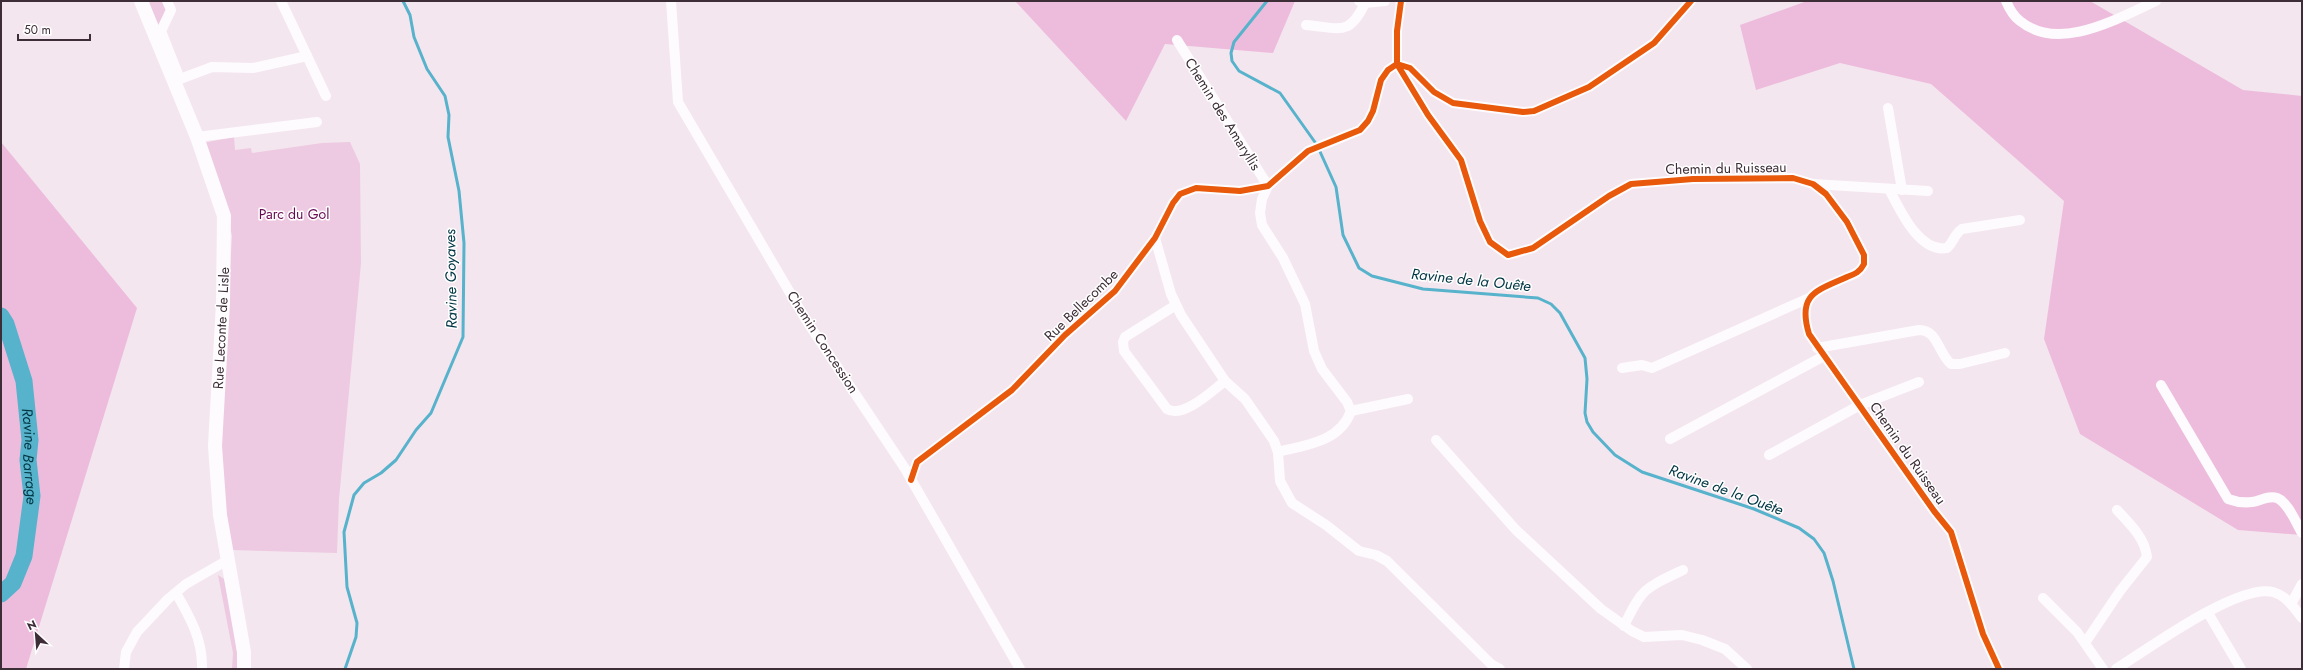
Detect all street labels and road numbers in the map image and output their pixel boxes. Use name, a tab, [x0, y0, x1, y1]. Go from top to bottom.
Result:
street label: Chemin des Amaryllis	[1180, 54, 1266, 174]
street label: Chemin du Ruisseau	[1665, 157, 1787, 179]
street label: Rue Bellecombe	[1040, 265, 1122, 345]
street label: Rue Leconte de Lisle	[208, 267, 234, 389]
street label: Chemin Concession	[782, 287, 864, 397]
street label: Chemin du Ruisseau	[1865, 398, 1951, 508]

